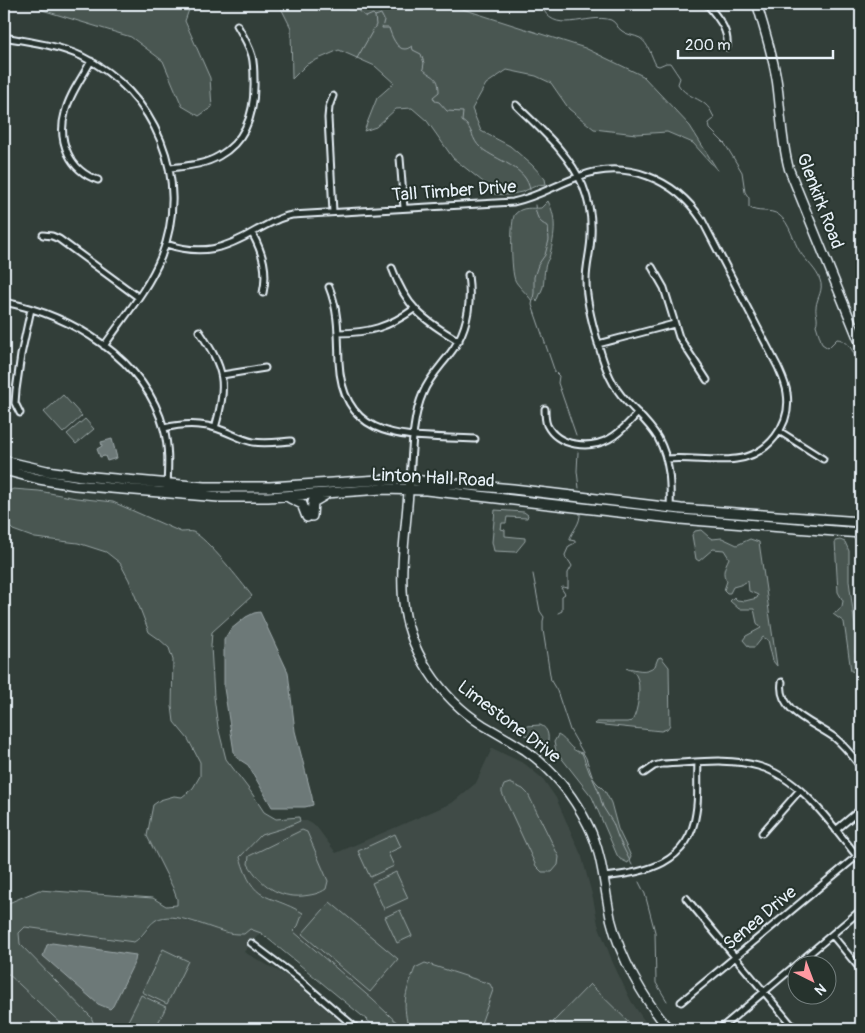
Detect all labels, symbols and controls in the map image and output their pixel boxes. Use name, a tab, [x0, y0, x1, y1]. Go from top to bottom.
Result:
scale bar	[678, 28, 832, 60]
text: 200 m	[685, 36, 730, 55]
street label: Glenkirk Road	[791, 150, 849, 252]
street label: Tall Timber Drive	[391, 175, 517, 207]
street label: Linton Hall Road	[371, 463, 495, 493]
street label: Limestone Drive	[453, 676, 566, 769]
street label: Senea Drive	[719, 881, 801, 955]
north arrow	[788, 956, 838, 1006]
text: N	[811, 980, 830, 999]

